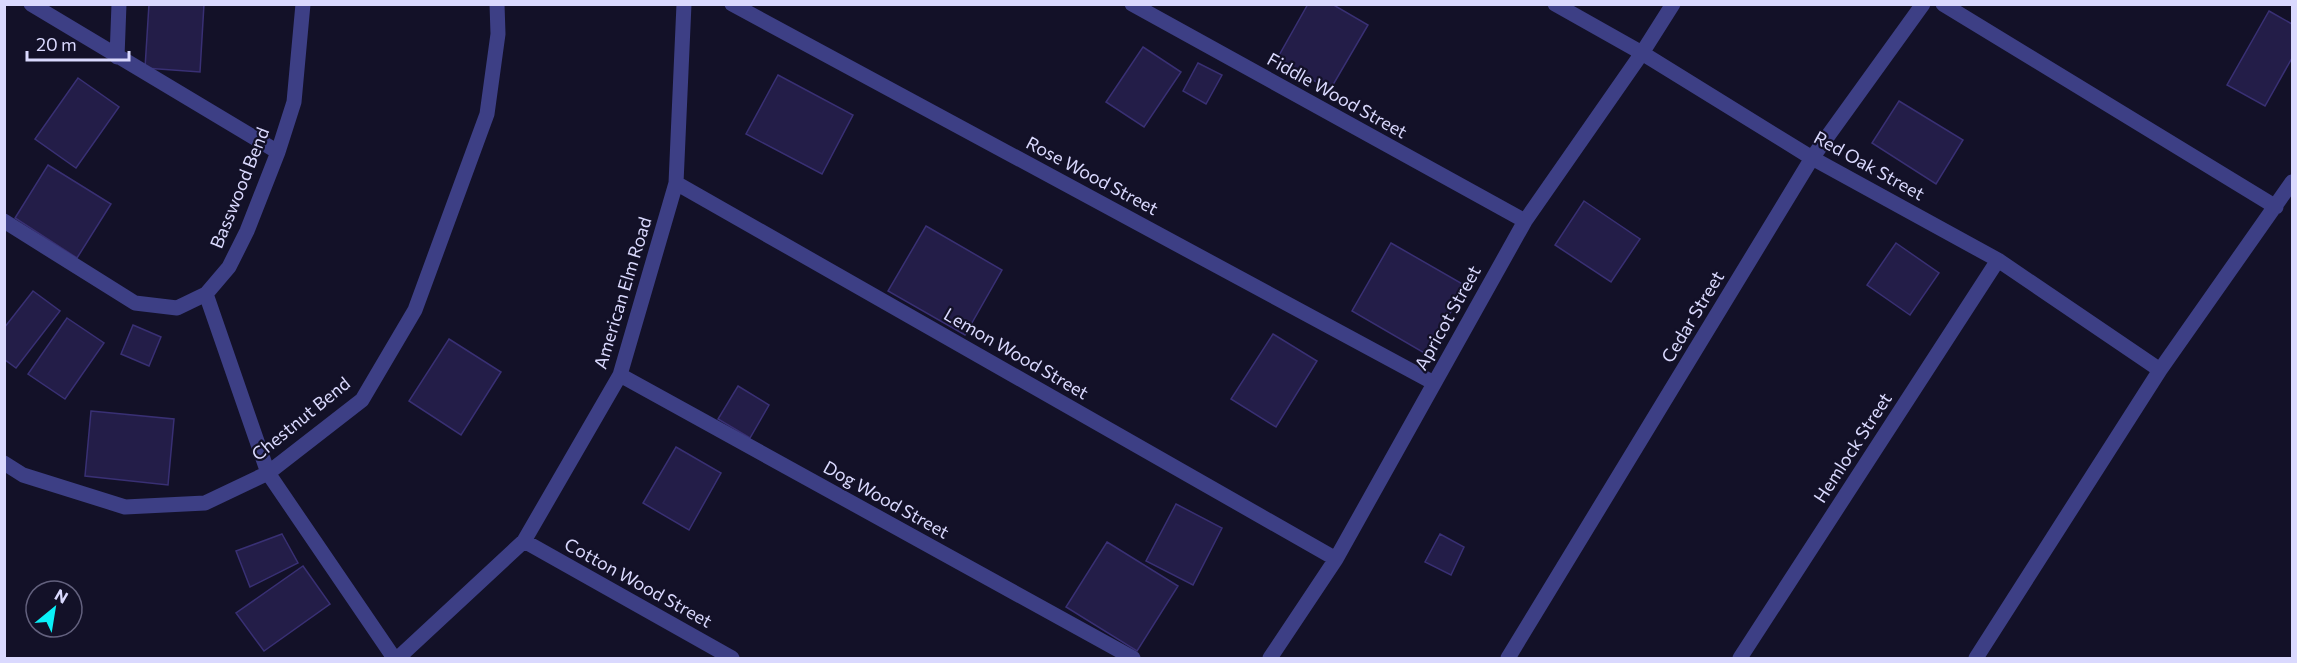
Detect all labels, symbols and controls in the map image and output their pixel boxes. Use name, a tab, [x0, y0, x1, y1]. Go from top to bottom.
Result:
scale bar	[27, 24, 129, 62]
text: 20 m	[36, 33, 77, 55]
street label: Fiddle Wood Street	[1264, 48, 1411, 143]
street label: Basswood Bend	[205, 124, 273, 251]
street label: Red Oak Street	[1810, 126, 1929, 205]
street label: Rose Wood Street	[1023, 131, 1162, 219]
street label: American Elm Road	[588, 214, 656, 371]
street label: Apricot Street	[1409, 261, 1485, 374]
street label: Cedar Street	[1656, 267, 1728, 366]
street label: Lemon Wood Street	[940, 303, 1093, 404]
street label: Chestnut Bend	[247, 372, 354, 465]
street label: Hemlock Street	[1808, 388, 1896, 507]
street label: Dog Wood Street	[820, 455, 953, 543]
street label: Cotton Wood Street	[561, 532, 716, 632]
north arrow	[24, 579, 84, 639]
text: N	[52, 584, 72, 607]

